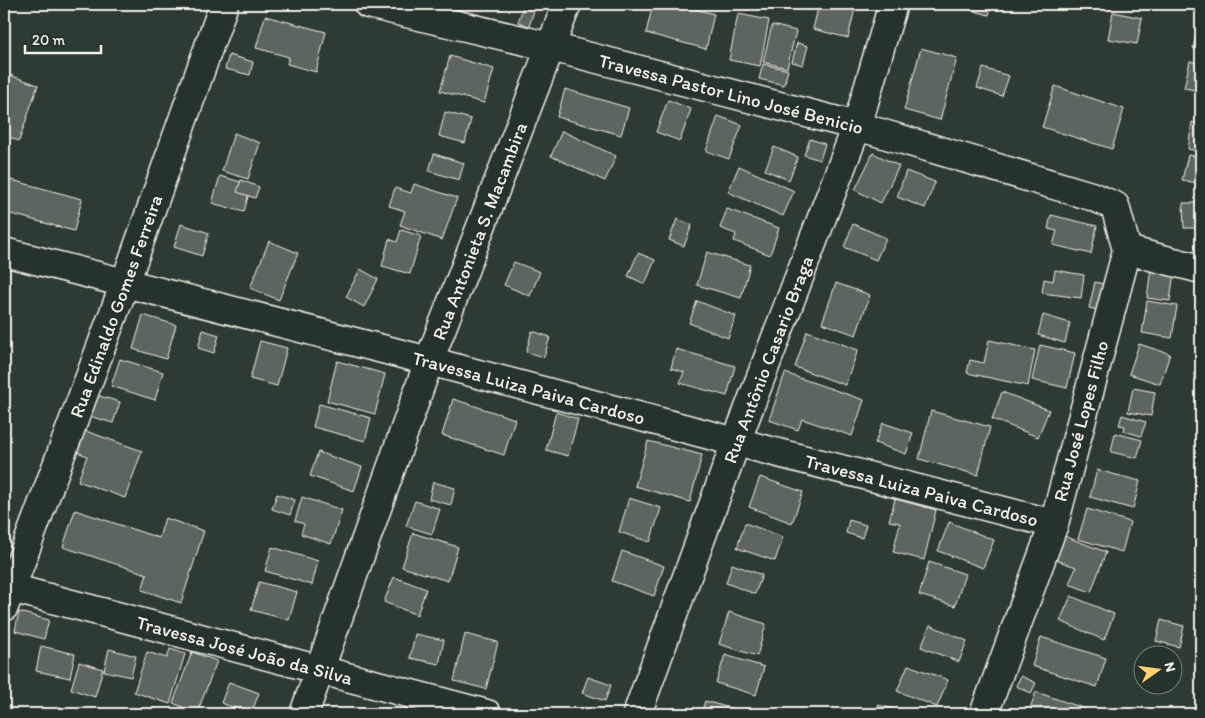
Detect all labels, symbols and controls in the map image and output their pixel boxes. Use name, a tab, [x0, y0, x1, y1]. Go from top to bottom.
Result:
scale bar	[25, 22, 101, 54]
text: 20 m	[32, 31, 66, 49]
street label: Travessa Pastor Lino José Benicio	[596, 48, 866, 139]
street label: Rua Antonieta S. Macambira	[427, 118, 532, 343]
street label: Rua Edinaldo Gomes Ferreira	[64, 191, 167, 421]
street label: Rua Antônio Casario Braga	[718, 252, 818, 466]
street label: Rua José Lopes Filho	[1048, 338, 1114, 504]
street label: Travessa Luiza Paiva Cardoso	[410, 346, 648, 429]
street label: Travessa Luiza Paiva Cardoso	[803, 449, 1041, 531]
street label: Travessa José João da Silva	[134, 610, 355, 690]
north arrow	[1132, 646, 1182, 696]
text: N	[1161, 660, 1180, 674]

